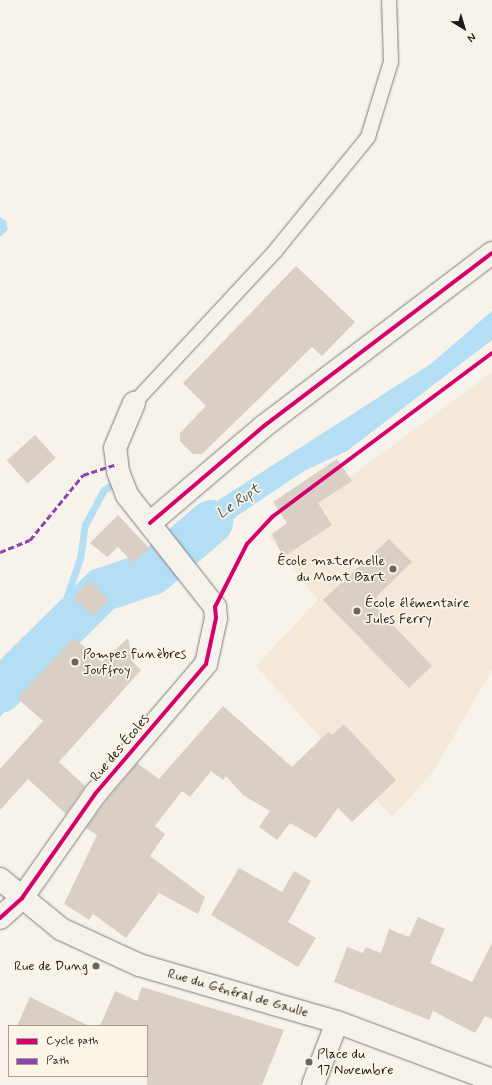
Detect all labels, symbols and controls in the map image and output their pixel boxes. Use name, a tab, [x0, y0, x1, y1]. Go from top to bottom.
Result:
north arrow	[444, 8, 484, 48]
text: N	[464, 30, 479, 45]
water label: Le Rupt	[213, 480, 265, 524]
place label: École maternelle du Mont Bart	[289, 553, 385, 586]
marker: École maternelle du Mont Bart	[388, 564, 398, 574]
place label: École élémentaire Jules Ferry	[365, 595, 470, 628]
marker: École élémentaire Jules Ferry	[352, 606, 362, 616]
place label: Pompes funèbres Jouffroy	[83, 646, 182, 678]
marker: Pompes funèbres Jouffroy	[70, 657, 80, 667]
street label: Rue des Écoles	[87, 711, 153, 785]
place label: Rue de Dung	[15, 958, 88, 974]
marker: Rue de Dung	[91, 961, 101, 971]
street label: Rue du Général de Gaulle	[168, 966, 308, 1020]
legend	[8, 1025, 148, 1077]
text: Cycle path	[46, 1033, 98, 1049]
place label: Place du 17 Novembre	[317, 1046, 393, 1078]
text: Path	[46, 1053, 69, 1069]
marker: Place du 17 Novembre	[304, 1057, 314, 1067]

